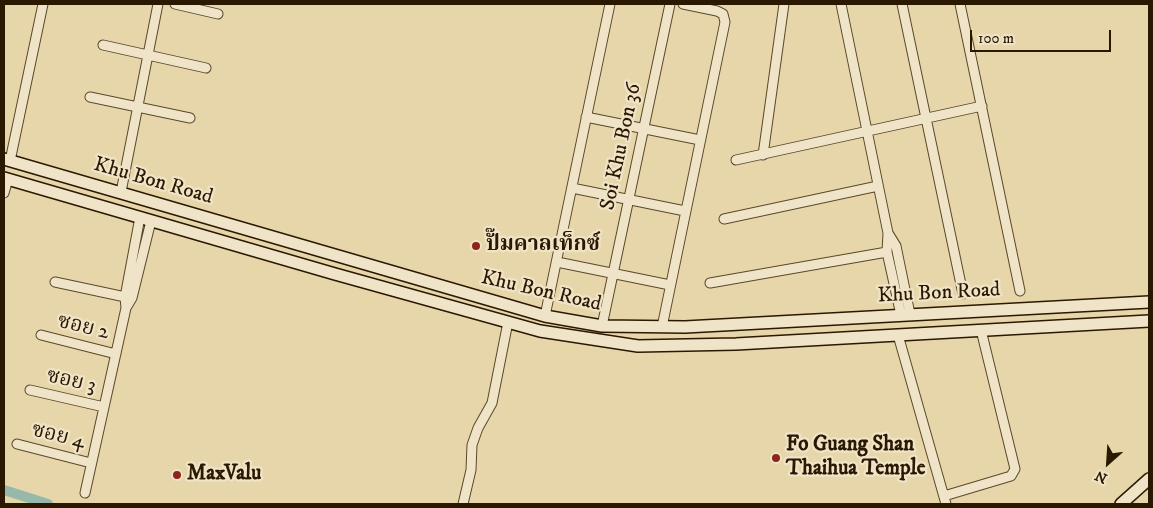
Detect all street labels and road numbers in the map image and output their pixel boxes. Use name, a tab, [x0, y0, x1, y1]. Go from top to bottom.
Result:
street label: Soi Khu Bon 36	[596, 81, 648, 213]
street label: Khu Bon Road	[91, 153, 215, 211]
street label: Khu Bon Road	[478, 266, 604, 318]
street label: Khu Bon Road	[877, 278, 1001, 310]
street label: ซอย 2	[55, 309, 111, 347]
street label: ซอย 3	[44, 364, 98, 400]
street label: ซอย 4	[29, 418, 87, 456]

